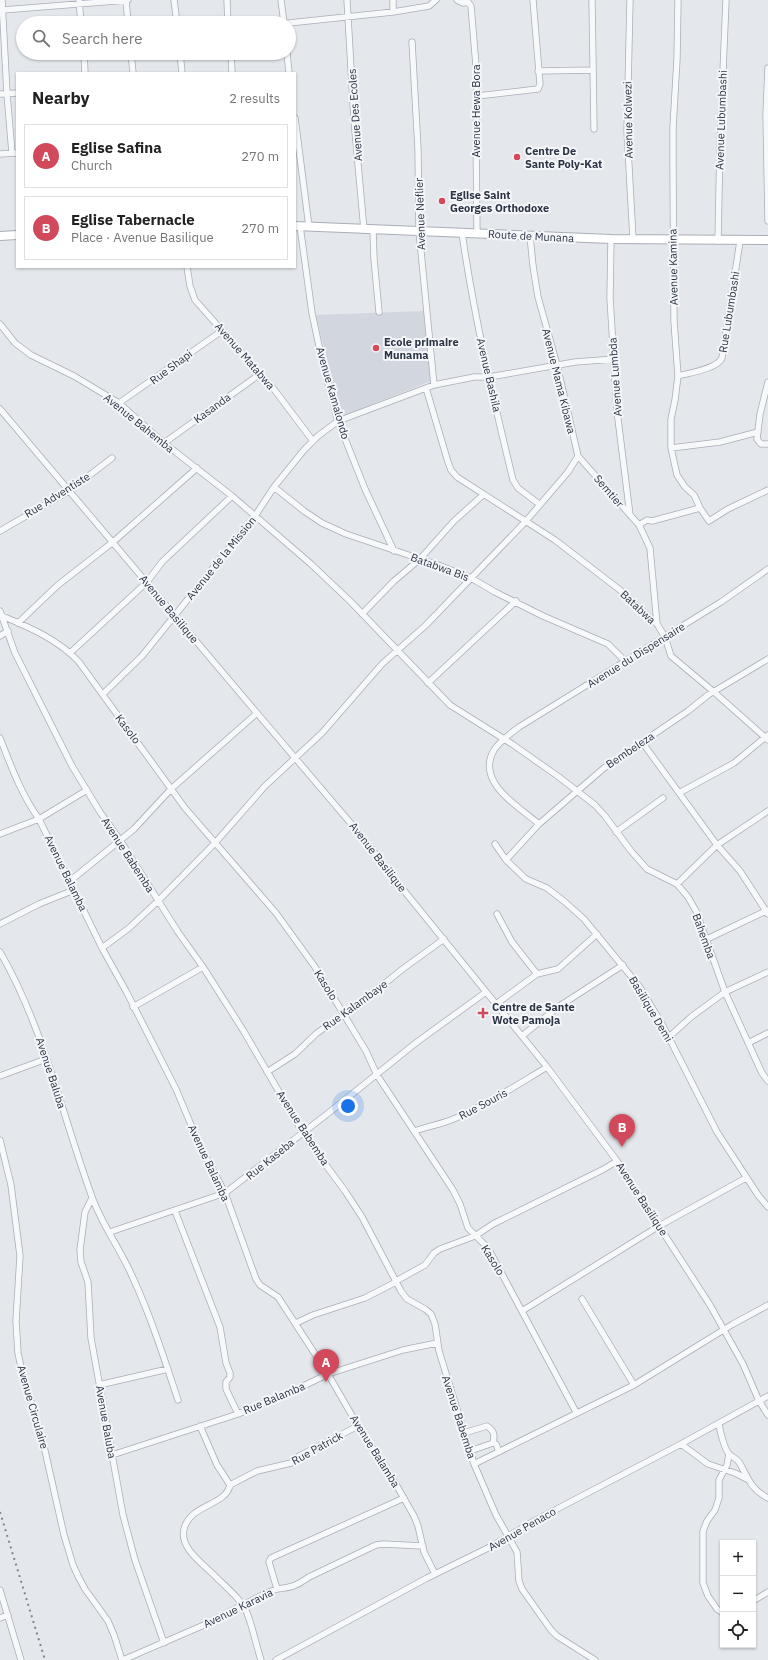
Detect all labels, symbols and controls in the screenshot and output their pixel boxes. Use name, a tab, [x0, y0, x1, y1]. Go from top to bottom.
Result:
search box	[16, 16, 296, 60]
icon: search	[30, 27, 52, 49]
text: Search here	[62, 29, 142, 48]
street label: Avenue Hewa Bora	[469, 64, 483, 158]
street label: Avenue Des Ecoles	[345, 68, 365, 162]
street label: Avenue Lubumbashi	[712, 70, 730, 170]
street label: Avenue Kolwezi	[620, 81, 636, 159]
text: Nearby	[32, 87, 90, 109]
text: 2 results	[229, 90, 280, 107]
text: Eglise Safina	[71, 138, 162, 157]
place label: Centre De Sante Poly-Kat	[525, 144, 602, 171]
text: A	[42, 148, 50, 165]
text: 270 m	[241, 148, 279, 165]
marker: Centre De Sante Poly-Kat	[512, 152, 522, 162]
text: Church	[71, 157, 112, 174]
street label: Avenue Neflier	[412, 178, 428, 250]
place label: Eglise Saint Georges Orthodoxe	[450, 188, 549, 215]
marker: Eglise Saint Georges Orthodoxe	[437, 196, 447, 206]
text: Eglise Tabernacle	[71, 210, 195, 229]
text: B	[42, 220, 50, 237]
text: 270 m	[241, 220, 279, 237]
street label: Route de Munana	[488, 227, 575, 245]
text: Place · Avenue Basilique	[71, 229, 214, 246]
street label: Avenue Kamina	[665, 229, 681, 305]
street label: Rue Lubumbashi	[716, 270, 742, 354]
street label: Avenue Matabwa	[212, 320, 278, 393]
street label: Avenue Mama Kibawa	[539, 327, 579, 435]
place label: Ecole primaire Munama	[384, 335, 459, 362]
street label: Avenue Bashila	[474, 337, 504, 414]
street label: Avenue Lumbda	[605, 337, 625, 417]
marker: Ecole primaire Munama	[371, 343, 381, 353]
street label: Avenue Kamalondo	[313, 345, 353, 441]
street label: Rue Shapi	[147, 346, 195, 388]
street label: Avenue Bahemba	[101, 390, 177, 456]
street label: Kasanda	[191, 390, 233, 426]
street label: Rue Adventiste	[22, 469, 92, 521]
street label: Semtier	[591, 472, 627, 510]
street label: Avenue de la Mission	[183, 513, 259, 603]
street label: Batabwa Bis	[409, 550, 471, 584]
street label: Avenue Basilique	[136, 572, 202, 646]
street label: Batabwa	[617, 587, 659, 627]
street label: Avenue du Dispensaire	[584, 619, 688, 691]
street label: Kasolo	[112, 711, 144, 747]
street label: Bembeleza	[603, 729, 657, 771]
street label: Avenue Babemba	[99, 815, 158, 895]
street label: Avenue Basilique	[346, 819, 410, 895]
street label: Avenue Balamba	[41, 833, 91, 914]
street label: Bahemba	[689, 911, 719, 961]
street label: Kasolo	[311, 967, 341, 1003]
street label: Basilique Demi	[626, 974, 676, 1044]
street label: Rue Kalambaye	[320, 977, 390, 1033]
place label: Centre de Sante Wote Pamoja	[492, 1000, 575, 1027]
marker: Centre de Sante Wote Pamoja	[477, 1007, 489, 1019]
street label: Avenue Baluba	[33, 1036, 69, 1110]
street label: Rue Souris	[456, 1085, 510, 1123]
street label: Avenue Babemba	[274, 1088, 333, 1168]
your location	[338, 1096, 358, 1116]
pin: B	[609, 1114, 635, 1147]
street label: Avenue Balamba	[185, 1122, 233, 1204]
street label: Rue Kaseba	[243, 1135, 297, 1183]
street label: Avenue Basilique	[613, 1160, 671, 1238]
street label: Kasolo	[478, 1242, 508, 1278]
pin: A	[313, 1349, 339, 1382]
street label: Avenue Circulaire	[14, 1364, 52, 1450]
street label: Avenue Babemba	[439, 1374, 479, 1460]
street label: Rue Balamba	[241, 1379, 307, 1417]
street label: Avenue Baluba	[93, 1384, 119, 1460]
street label: Avenue Balamba	[347, 1412, 403, 1490]
street label: Rue Patrick	[289, 1428, 345, 1468]
street label: Avenue Penaco	[486, 1504, 558, 1554]
map controls	[720, 1540, 756, 1648]
button: +	[720, 1540, 756, 1576]
button: −	[720, 1576, 756, 1612]
street label: Avenue Karavia	[201, 1585, 275, 1631]
button: locate	[720, 1612, 756, 1648]

